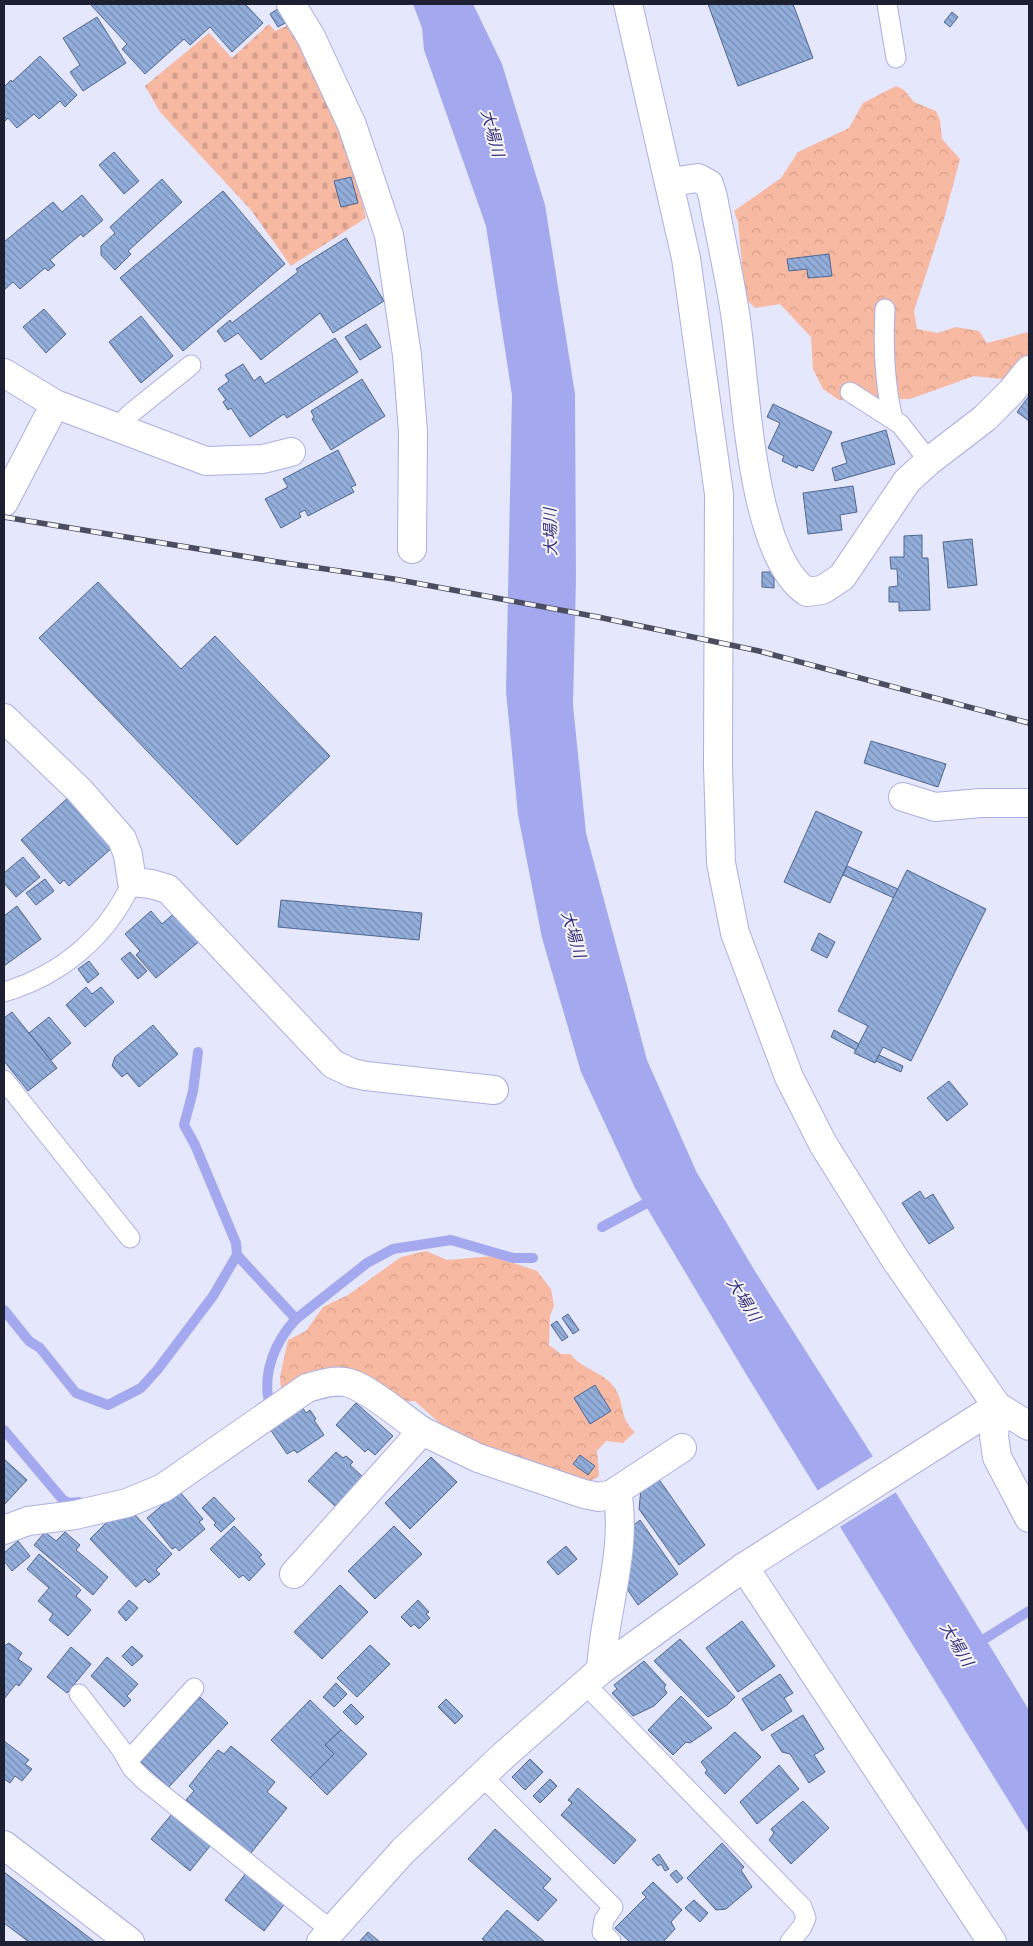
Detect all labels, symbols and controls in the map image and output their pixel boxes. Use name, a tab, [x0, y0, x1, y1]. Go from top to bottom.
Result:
water label: 大場川	[477, 107, 508, 161]
water label: 大場川	[541, 506, 560, 556]
water label: 大場川	[557, 908, 590, 962]
water label: 大場川	[723, 1274, 765, 1326]
water label: 大場川	[936, 1619, 978, 1671]

